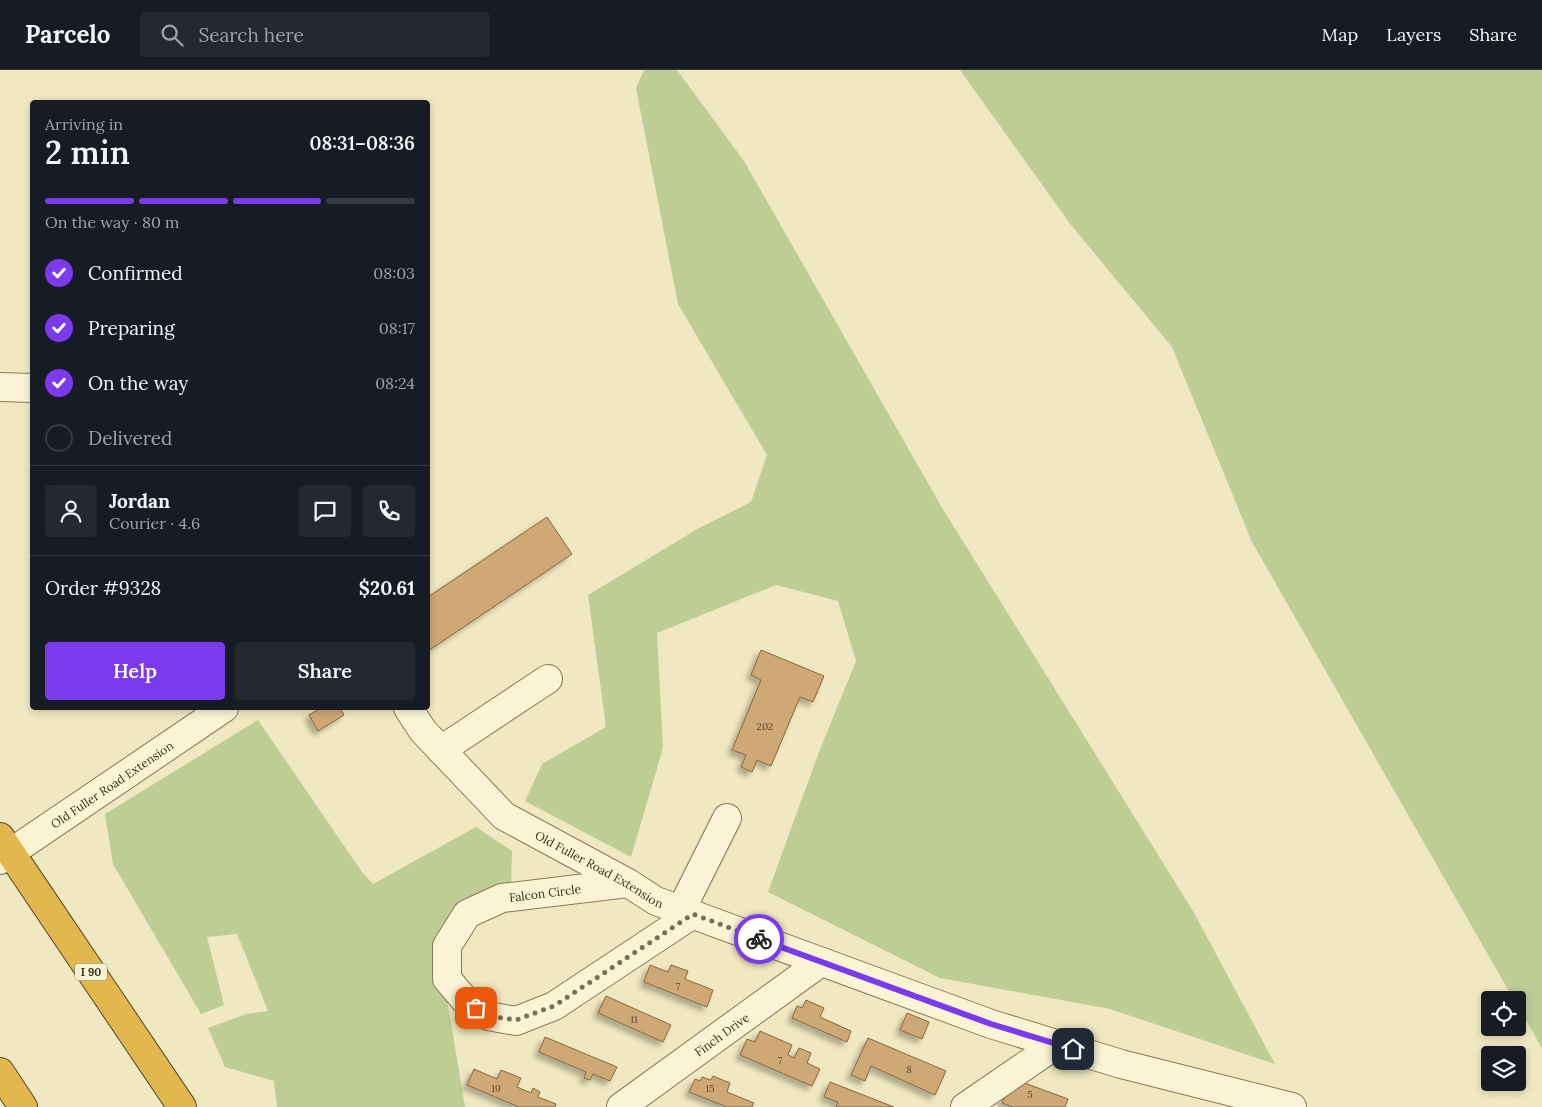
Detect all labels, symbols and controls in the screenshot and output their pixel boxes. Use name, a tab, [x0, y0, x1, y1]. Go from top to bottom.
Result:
search box	[140, 12, 490, 57]
text: Parcelo	[25, 19, 110, 50]
icon: search	[158, 21, 186, 49]
text: Search here	[198, 23, 304, 47]
text: Map	[1322, 23, 1358, 46]
text: Layers	[1386, 23, 1441, 46]
text: Share	[1469, 23, 1517, 46]
text: Arriving in	[45, 114, 123, 134]
text: 08:31–08:36	[309, 131, 415, 155]
text: 2 min	[45, 132, 130, 173]
text: On the way · 80 m	[45, 212, 179, 232]
icon: check	[45, 259, 73, 287]
text: Confirmed	[88, 261, 183, 285]
text: 08:03	[373, 263, 415, 283]
icon: check	[45, 314, 73, 342]
text: Preparing	[88, 316, 175, 340]
text: 08:17	[379, 318, 415, 338]
icon: check	[45, 369, 73, 397]
text: On the way	[88, 371, 188, 395]
text: 08:24	[375, 373, 415, 393]
text: Delivered	[88, 426, 172, 450]
button: person	[45, 485, 97, 537]
button: chat	[299, 485, 351, 537]
button: phone	[363, 485, 415, 537]
text: Jordan	[109, 489, 170, 513]
text: Courier · 4.6	[109, 513, 200, 533]
text: Order #9328	[45, 576, 161, 600]
text: $20.61	[359, 576, 415, 600]
button: Help	[45, 642, 225, 700]
button: Share	[235, 642, 415, 700]
house number: 202	[757, 720, 773, 733]
street label: Old Fuller Road Extension	[48, 737, 176, 831]
street label: Old Fuller Road Extension	[533, 827, 665, 911]
street label: Falcon Circle	[508, 881, 582, 905]
courier	[734, 914, 784, 964]
icon: bike	[745, 925, 773, 953]
road number: I 90	[75, 964, 107, 980]
house number: 7	[676, 980, 681, 993]
pin	[455, 987, 497, 1029]
map controls	[1481, 991, 1526, 1091]
button: locate	[1481, 991, 1526, 1036]
icon: bag	[462, 994, 490, 1022]
street label: Finch Drive	[691, 1009, 752, 1059]
house number: 11	[630, 1013, 638, 1026]
pin	[1052, 1028, 1094, 1070]
icon: home	[1059, 1035, 1087, 1063]
button: layers	[1481, 1046, 1526, 1091]
house number: 7	[778, 1054, 783, 1067]
house number: 8	[906, 1063, 912, 1076]
house number: 19	[491, 1082, 501, 1095]
house number: 15	[705, 1082, 715, 1095]
house number: 5	[1027, 1088, 1033, 1101]

